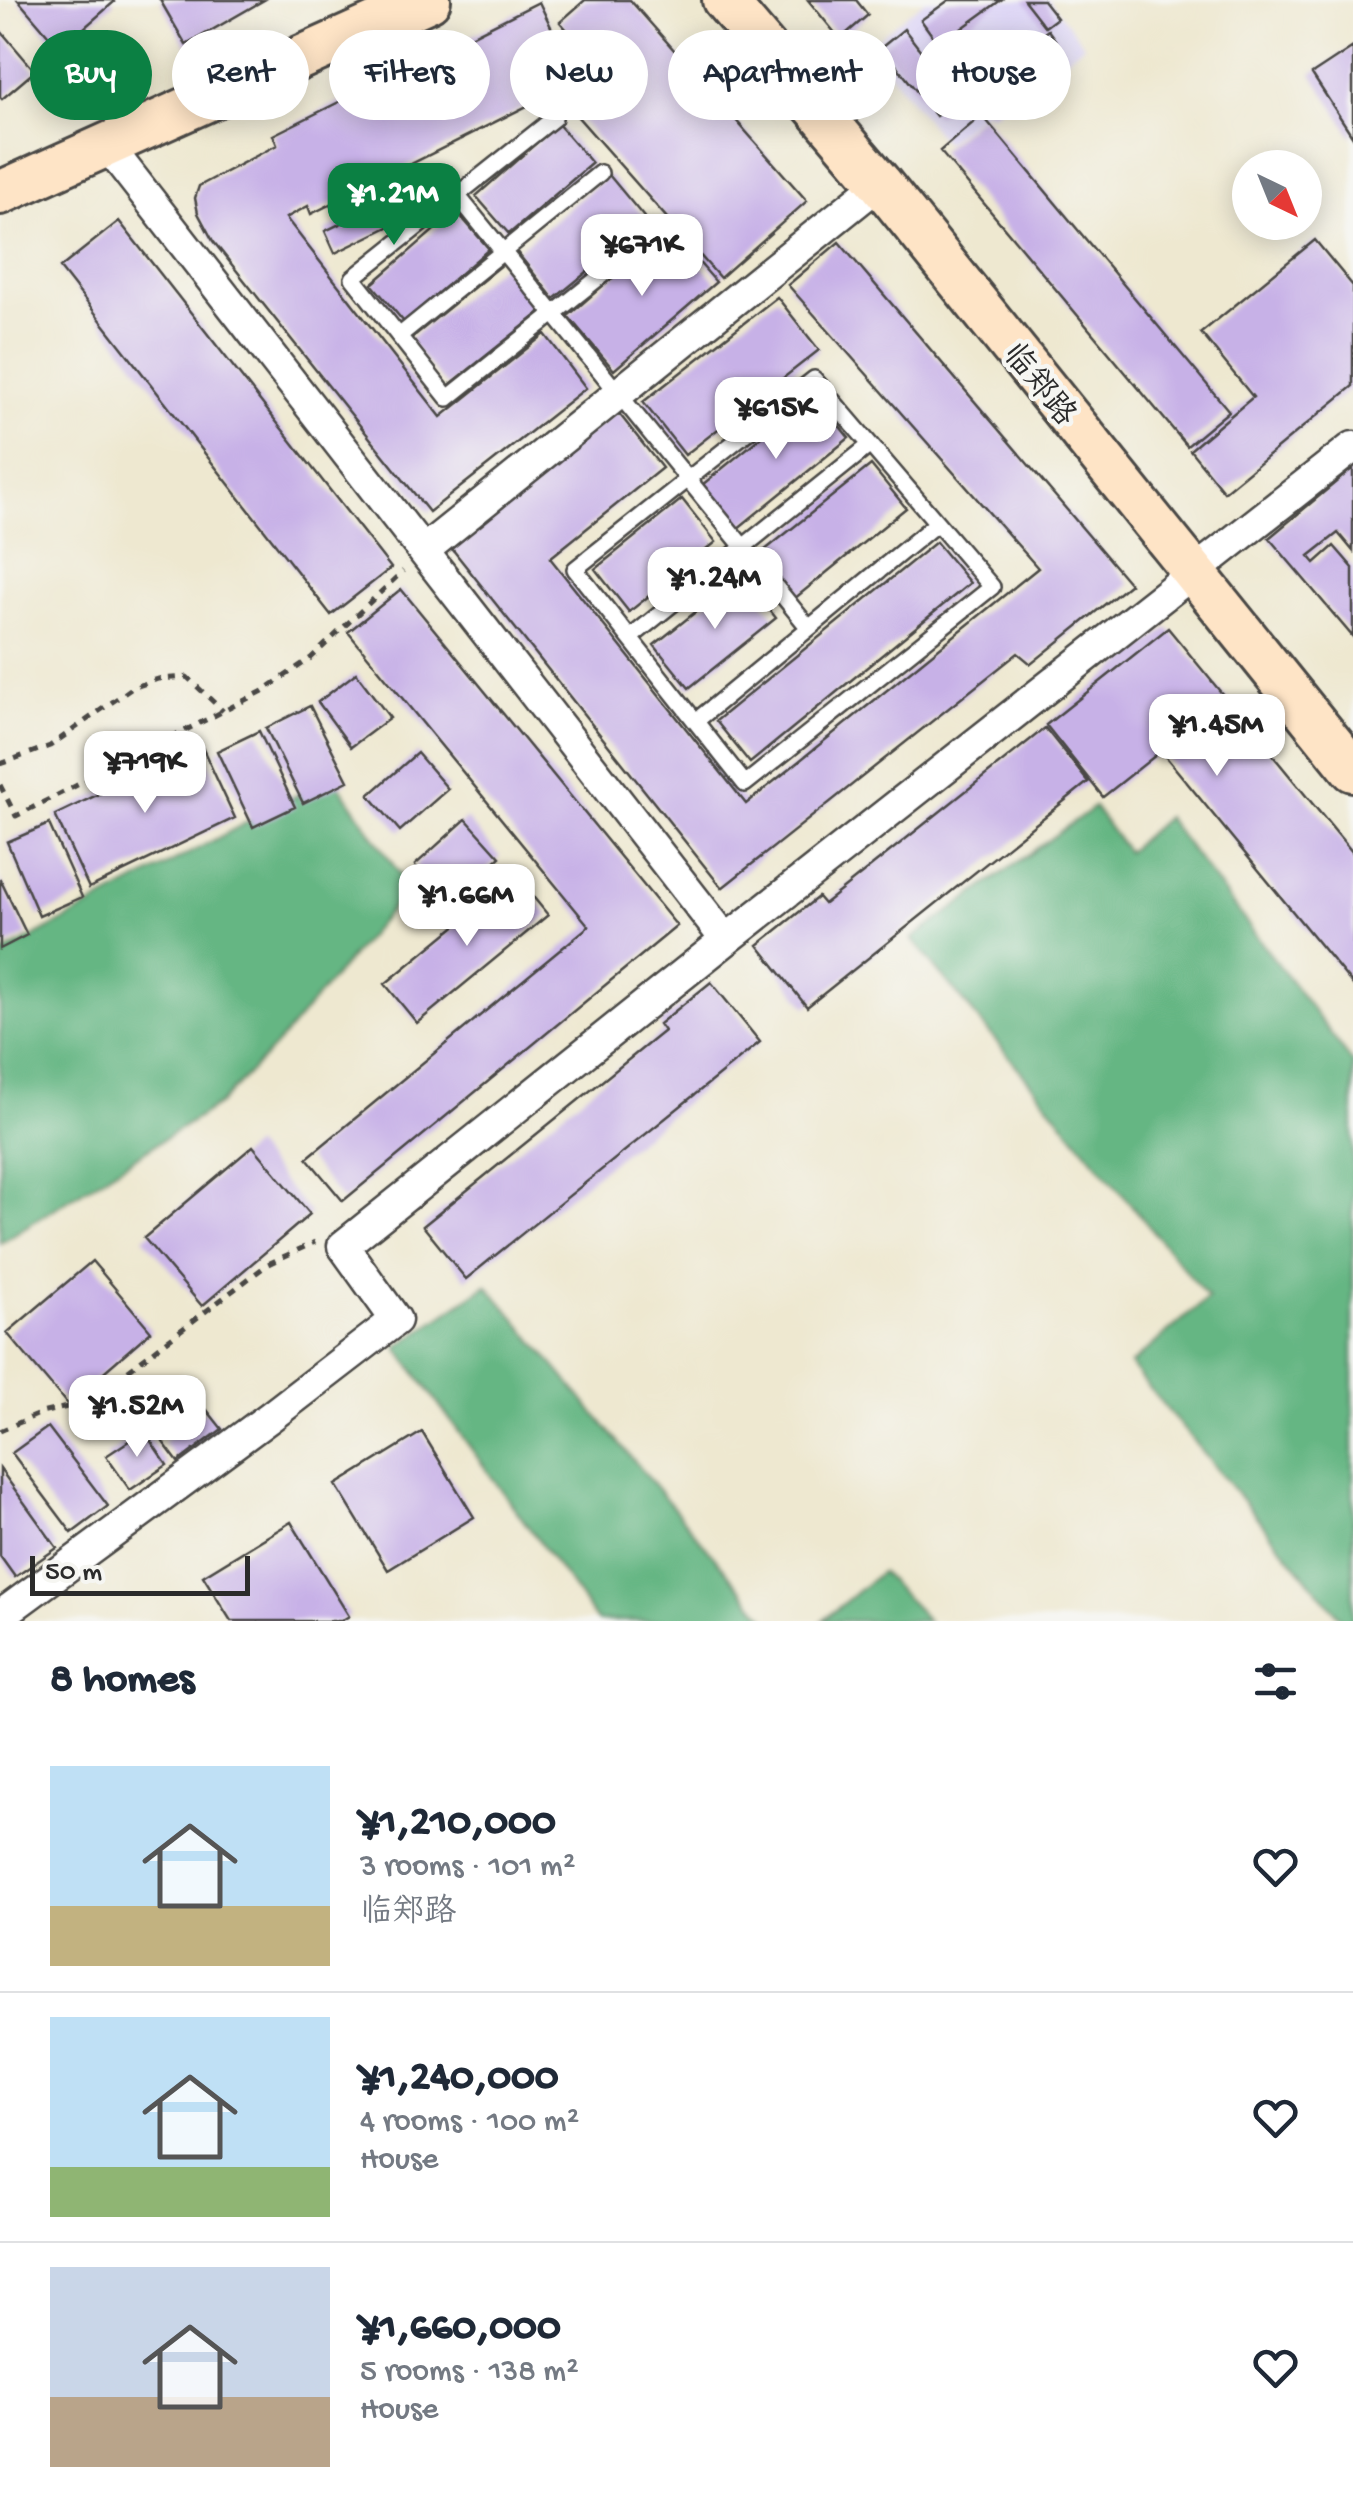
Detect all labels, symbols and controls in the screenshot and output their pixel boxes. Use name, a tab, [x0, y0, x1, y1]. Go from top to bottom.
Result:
chip: Buy	[30, 30, 152, 120]
chip: Rent	[172, 30, 309, 120]
chip: Filters	[329, 30, 490, 120]
chip: New	[510, 30, 648, 120]
chip: Apartment	[668, 30, 896, 120]
chip: House	[916, 30, 1071, 120]
north arrow	[1232, 150, 1322, 240]
map controls	[1232, 150, 1322, 240]
pin: ¥1.21M	[313, 163, 475, 248]
text: ¥1.21M	[350, 176, 438, 214]
pin: ¥671K	[572, 214, 712, 299]
text: ¥671K	[603, 227, 681, 265]
street label: 临郑路	[992, 336, 1084, 435]
pin: ¥615K	[706, 377, 846, 462]
text: ¥615K	[737, 390, 815, 428]
pin: ¥1.24M	[634, 547, 796, 632]
text: ¥1.24M	[670, 560, 760, 598]
pin: ¥1.45M	[1136, 694, 1298, 779]
text: ¥1.45M	[1171, 707, 1263, 745]
pin: ¥719K	[75, 731, 215, 816]
text: ¥719K	[106, 744, 184, 782]
pin: ¥1.66M	[386, 864, 548, 949]
text: ¥1.66M	[421, 877, 513, 915]
pin: ¥1.52M	[56, 1375, 218, 1460]
text: ¥1.52M	[91, 1388, 183, 1426]
scale bar	[30, 1551, 250, 1596]
text: 50 m	[45, 1557, 102, 1590]
icon: filters	[1248, 1654, 1303, 1709]
text: 8 homes	[50, 1657, 194, 1706]
text: ¥1,210,000	[360, 1800, 556, 1849]
icon: home	[130, 1806, 250, 1926]
icon: heart	[1248, 1839, 1303, 1894]
text: 3 rooms · 101 m²	[360, 1849, 575, 1887]
text: 临郑路	[360, 1895, 456, 1933]
text: ¥1,240,000	[360, 2055, 559, 2104]
icon: home	[130, 2057, 250, 2177]
icon: heart	[1248, 2090, 1303, 2145]
text: 4 rooms · 100 m²	[360, 2104, 579, 2142]
text: House	[360, 2142, 438, 2180]
text: ¥1,660,000	[360, 2305, 561, 2354]
icon: home	[130, 2307, 250, 2427]
icon: heart	[1248, 2340, 1303, 2395]
text: 5 rooms · 138 m²	[360, 2354, 579, 2392]
text: House	[360, 2392, 438, 2430]

